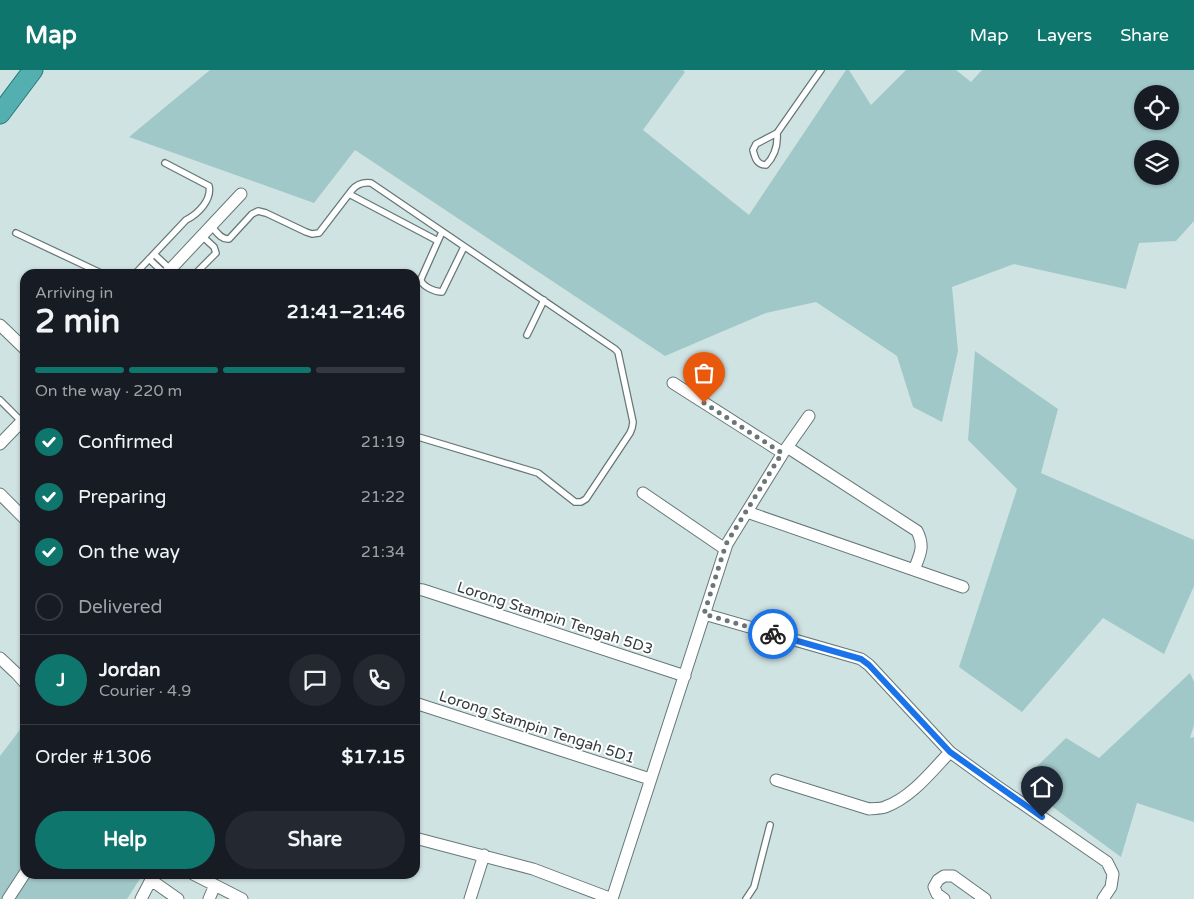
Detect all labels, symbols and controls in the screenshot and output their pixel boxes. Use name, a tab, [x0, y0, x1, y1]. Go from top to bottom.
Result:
text: Map	[25, 21, 77, 50]
text: Map	[970, 24, 1009, 46]
text: Layers	[1037, 24, 1092, 46]
text: Share	[1120, 24, 1169, 46]
map controls	[1134, 85, 1179, 185]
button: locate	[1134, 85, 1179, 130]
button: layers	[1134, 140, 1179, 185]
text: Arriving in	[35, 283, 113, 303]
text: 21:41–21:46	[287, 301, 405, 323]
text: 2 min	[35, 303, 120, 341]
pin	[683, 352, 725, 403]
icon: bag	[690, 359, 718, 387]
text: On the way · 220 m	[35, 381, 182, 401]
icon: check	[35, 428, 63, 456]
text: Confirmed	[78, 431, 173, 453]
text: 21:19	[361, 432, 405, 452]
icon: check	[35, 483, 63, 511]
text: Preparing	[78, 486, 167, 508]
text: 21:22	[361, 487, 405, 507]
icon: check	[35, 538, 63, 566]
text: On the way	[78, 541, 180, 563]
text: 21:34	[361, 542, 405, 562]
street label: Lorong Stampin Tengah 5D3	[455, 578, 655, 658]
text: Delivered	[78, 596, 163, 618]
courier	[748, 609, 798, 659]
icon: bike	[759, 620, 787, 648]
button: chat	[289, 654, 341, 706]
button: phone	[353, 654, 405, 706]
text: Jordan	[99, 659, 161, 681]
text: J	[57, 669, 65, 691]
text: Courier · 4.9	[99, 681, 191, 701]
street label: Lorong Stampin Tengah 5D1	[437, 687, 637, 767]
text: Order #1306	[35, 746, 152, 768]
text: $17.15	[342, 746, 405, 768]
pin	[1021, 766, 1063, 817]
icon: home	[1028, 773, 1056, 801]
button: Help	[35, 811, 215, 869]
button: Share	[225, 811, 405, 869]

